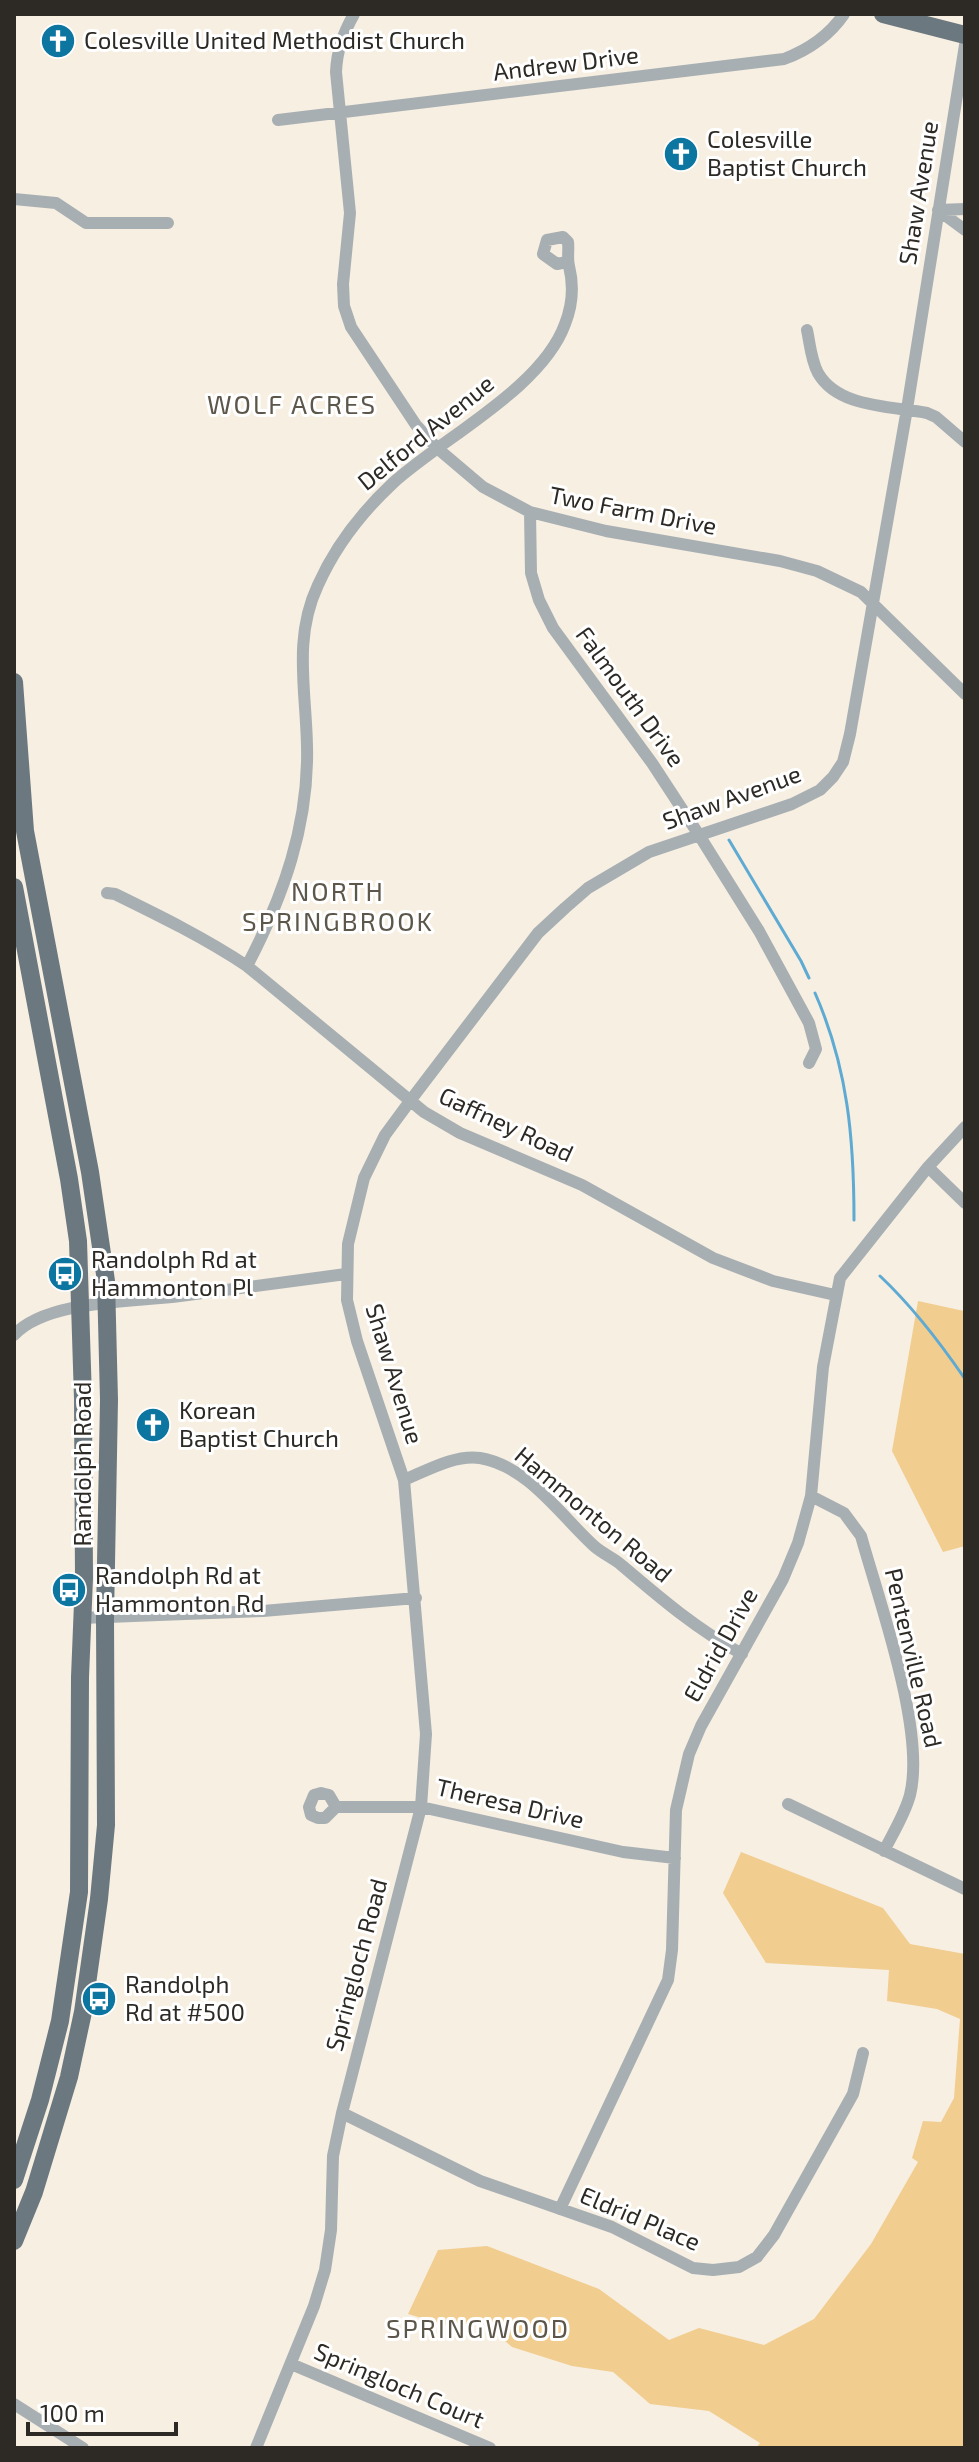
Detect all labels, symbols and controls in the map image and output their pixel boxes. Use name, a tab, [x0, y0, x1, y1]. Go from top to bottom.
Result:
church icon: Colesville United Methodist Church	[39, 22, 77, 60]
place label: Colesville United Methodist Church	[84, 25, 465, 54]
street label: Andrew Drive	[491, 39, 640, 86]
street label: Shaw Avenue	[892, 119, 943, 267]
place label: Colesville Baptist Church	[707, 124, 867, 181]
church icon: Colesville Baptist Church	[662, 135, 700, 173]
street label: Delford Avenue	[351, 368, 499, 496]
district label: WOLF ACRES	[207, 388, 377, 419]
street label: Two Farm Drive	[547, 479, 719, 540]
street label: Falmouth Drive	[571, 620, 692, 772]
street label: Shaw Avenue	[658, 758, 805, 835]
district label: NORTH SPRINGBROOK	[242, 875, 434, 936]
street label: Gaffney Road	[435, 1080, 578, 1167]
place label: Randolph Rd at Hammonton Pl	[91, 1244, 257, 1301]
bus stop icon: Randolph Rd at Hammonton Pl	[46, 1255, 84, 1293]
street label: Shaw Avenue	[360, 1300, 431, 1447]
street label: Randolph Road	[67, 1382, 96, 1546]
place label: Korean Baptist Church	[179, 1395, 339, 1452]
church icon: Korean Baptist Church	[134, 1406, 172, 1444]
street label: Hammonton Road	[509, 1440, 678, 1588]
place label: Randolph Rd at Hammonton Rd	[95, 1560, 265, 1617]
street label: Pentenville Road	[880, 1565, 949, 1750]
bus stop icon: Randolph Rd at Hammonton Rd	[50, 1571, 88, 1609]
street label: Eldrid Drive	[676, 1582, 763, 1706]
street label: Theresa Drive	[434, 1771, 587, 1834]
street label: Springloch Road	[319, 1875, 393, 2054]
place label: Randolph Rd at #500	[125, 1969, 245, 2026]
bus stop icon: Randolph Rd at #500	[80, 1980, 118, 2018]
street label: Eldrid Place	[576, 2179, 705, 2256]
district label: SPRINGWOOD	[386, 2312, 570, 2343]
street label: Springloch Court	[310, 2336, 489, 2433]
scale bar	[28, 2386, 176, 2436]
text: 100 m	[40, 2398, 105, 2427]

